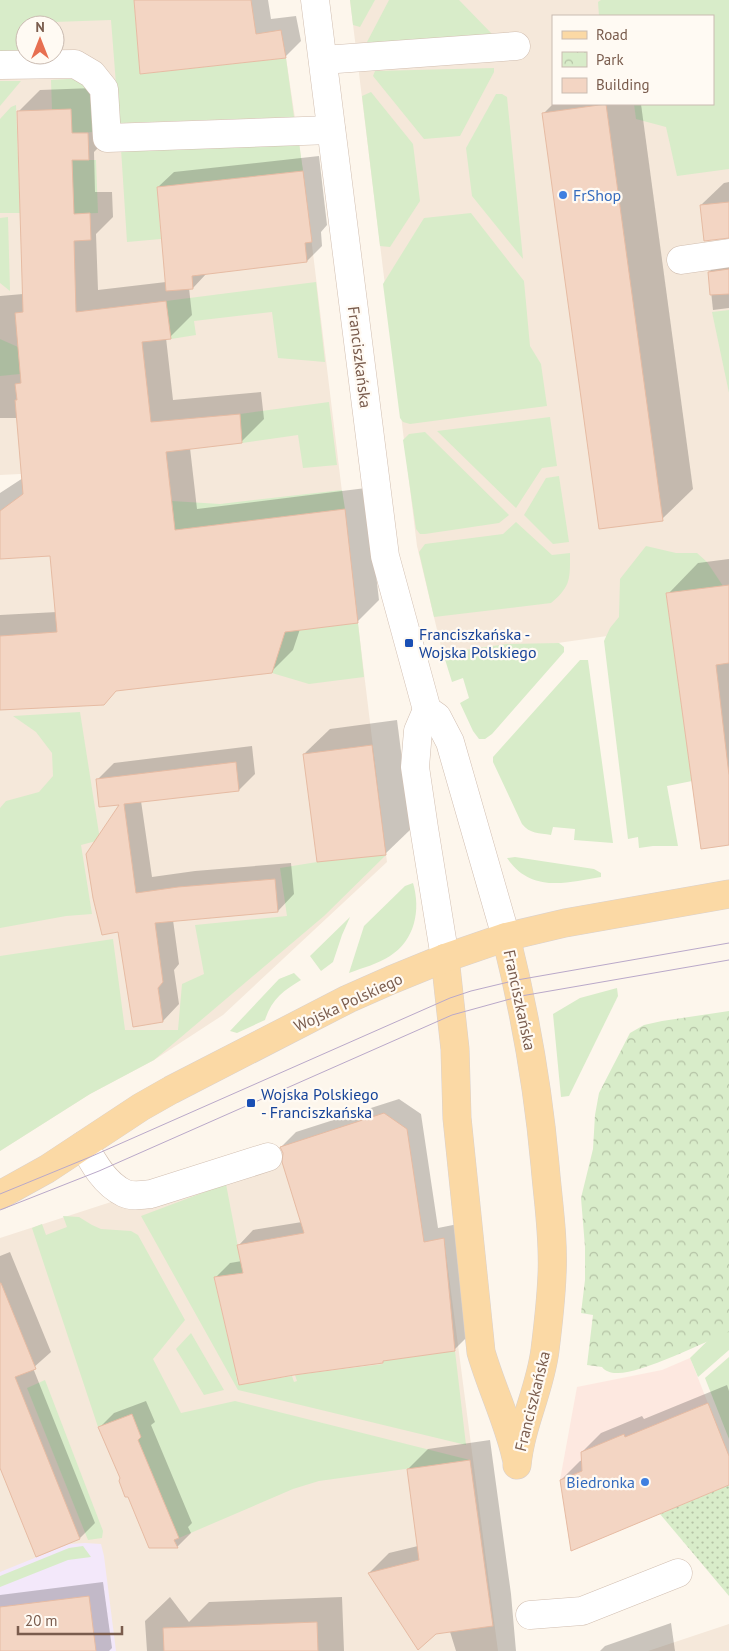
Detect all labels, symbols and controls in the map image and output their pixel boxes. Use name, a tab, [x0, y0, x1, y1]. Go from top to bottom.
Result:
north arrow	[15, 15, 65, 65]
legend	[552, 15, 714, 105]
text: N	[35, 18, 45, 36]
text: Road	[596, 25, 628, 44]
text: Park	[596, 50, 624, 69]
text: Building	[596, 75, 650, 94]
place label: FrShop	[573, 185, 621, 205]
marker: FrShop	[557, 189, 569, 201]
street label: Franciszkańska	[344, 305, 376, 409]
place label: Franciszkańska - Wojska Polskiego	[419, 624, 536, 662]
marker: Franciszkańska - Wojska Polskiego	[403, 637, 415, 649]
street label: Franciszkańska	[500, 948, 540, 1052]
street label: Wojska Polskiego	[291, 968, 405, 1036]
place label: Wojska Polskiego - Franciszkańska	[261, 1084, 378, 1122]
marker: Wojska Polskiego - Franciszkańska	[245, 1097, 257, 1109]
street label: Franciszkańska	[510, 1349, 554, 1453]
place label: Biedronka	[566, 1472, 635, 1492]
marker: Biedronka	[639, 1476, 651, 1488]
scale bar	[18, 1604, 121, 1636]
text: 20 m	[25, 1611, 58, 1630]

